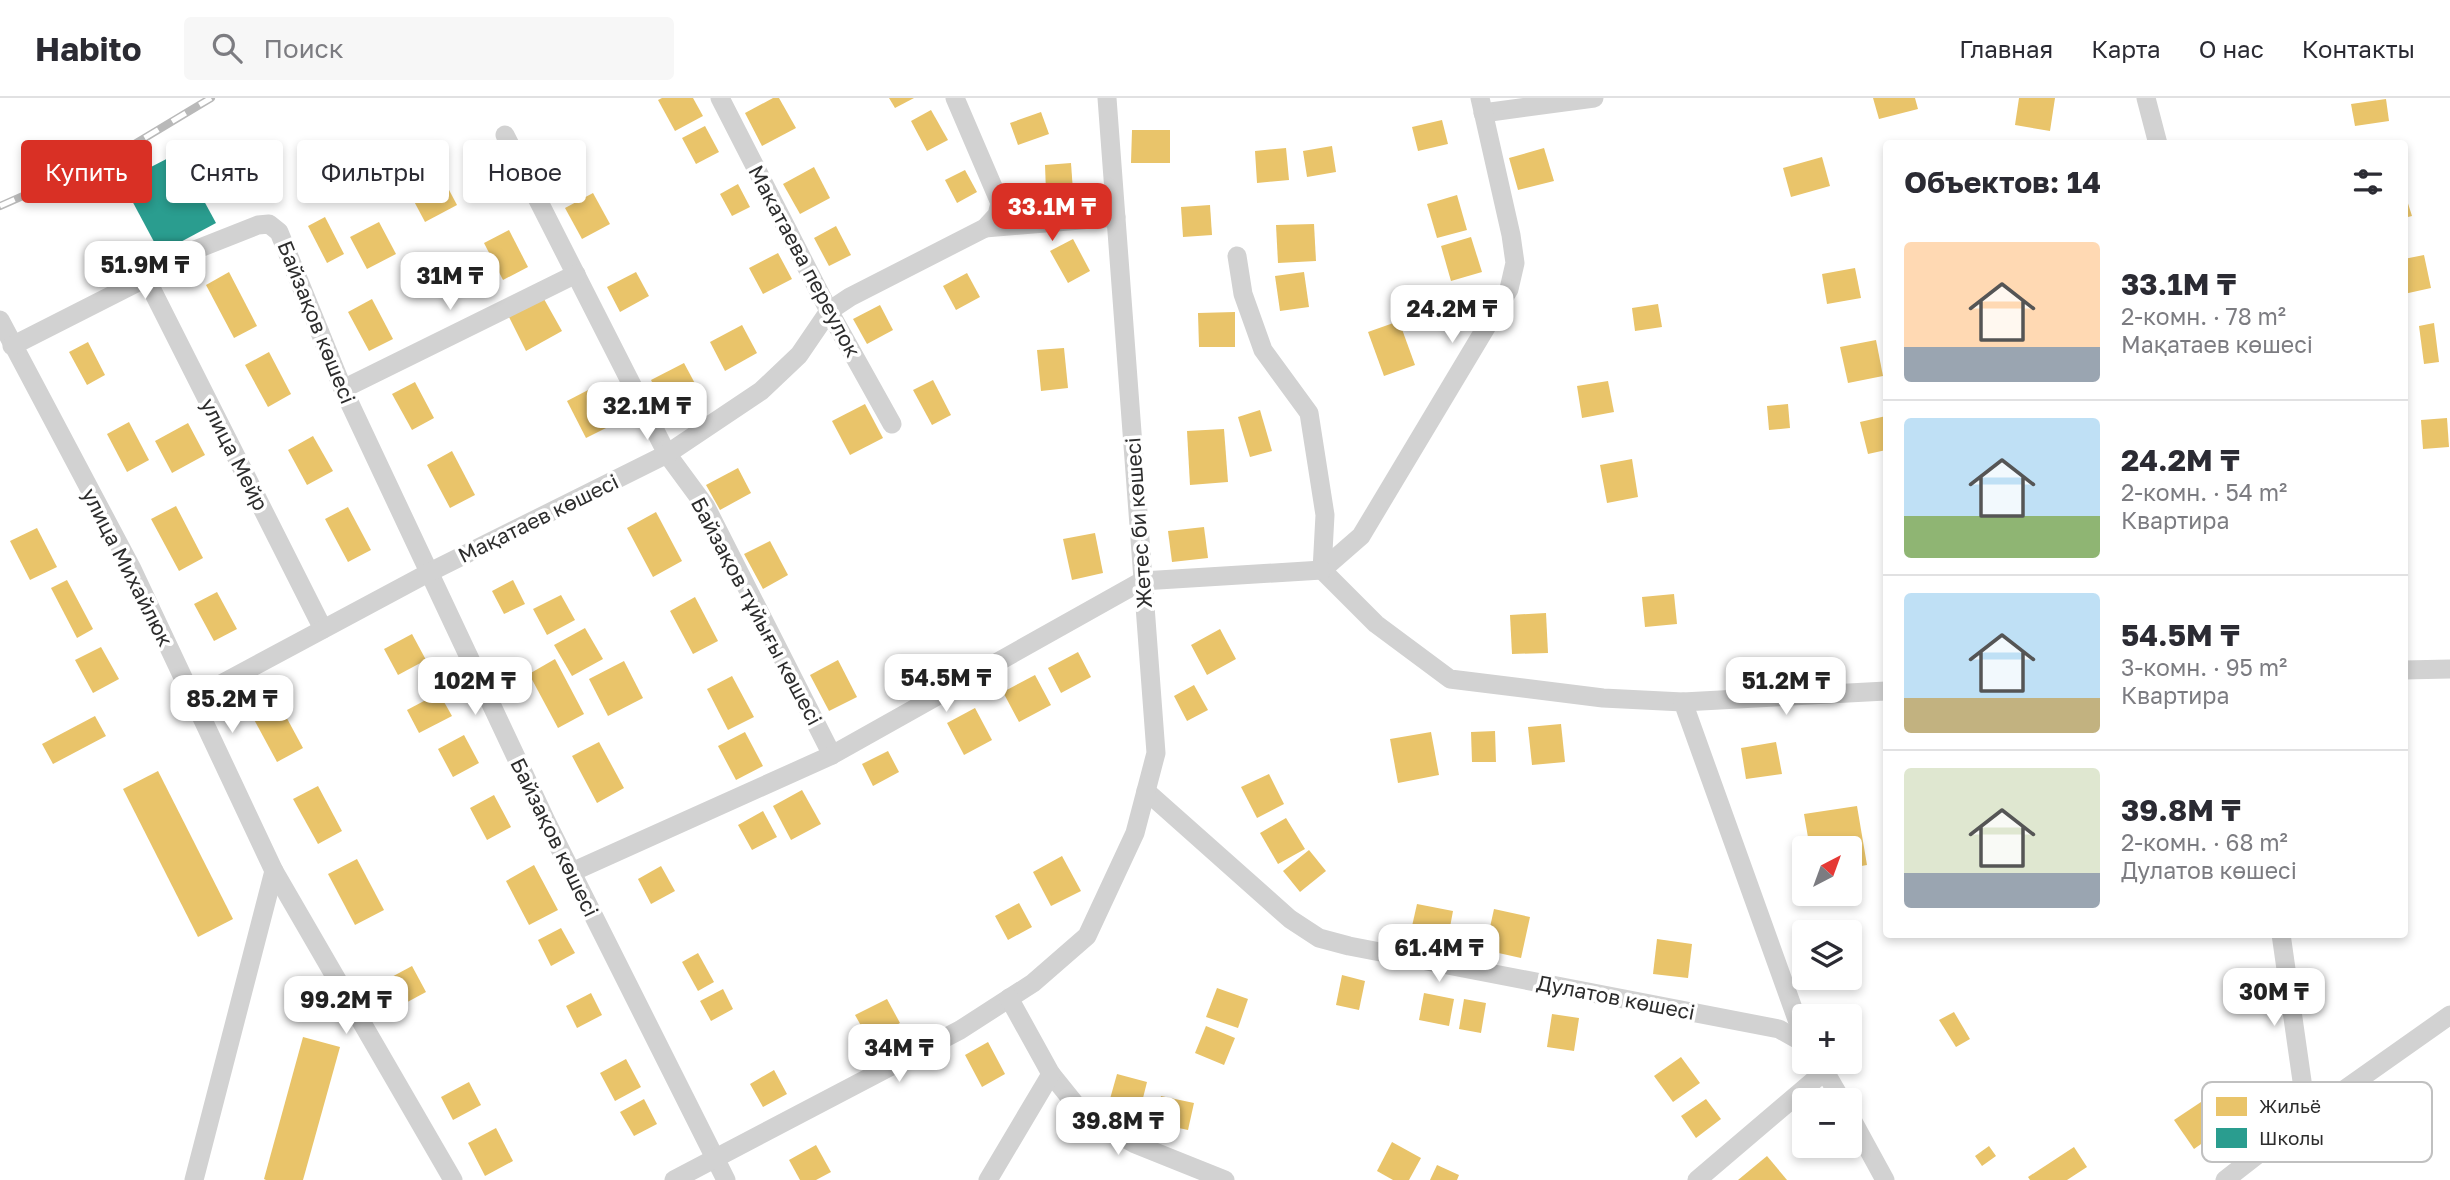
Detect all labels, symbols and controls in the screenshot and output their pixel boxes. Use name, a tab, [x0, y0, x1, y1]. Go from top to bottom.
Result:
search box	[184, 17, 674, 80]
text: Habito	[35, 29, 142, 68]
icon: search	[208, 29, 246, 67]
text: Поиск	[264, 33, 344, 64]
text: Главная	[1959, 34, 2053, 63]
text: Карта	[2091, 34, 2161, 63]
text: О нас	[2199, 34, 2264, 63]
text: Контакты	[2302, 34, 2415, 63]
chip: Купить	[21, 140, 152, 203]
chip: Снять	[166, 140, 283, 203]
chip: Фильтры	[297, 140, 449, 203]
chip: Новое	[463, 140, 586, 203]
street label: Макатаева переулок	[743, 160, 867, 362]
icon: filters	[2349, 163, 2387, 201]
text: Объектов: 14	[1904, 164, 2101, 200]
pin: 33.1M ₸	[987, 184, 1117, 243]
text: 33.1M ₸	[1008, 192, 1096, 220]
street label: Байзақов көшесі	[272, 237, 362, 407]
pin: 51.9M ₸	[80, 242, 210, 301]
text: 51.9M ₸	[100, 250, 190, 278]
pin: 31M ₸	[401, 252, 499, 312]
text: 31M ₸	[416, 261, 484, 289]
text: 33.1M ₸	[2121, 266, 2236, 302]
icon: home	[1960, 270, 2044, 354]
pin: 24.2M ₸	[1387, 286, 1517, 345]
text: 24.2M ₸	[1407, 294, 1497, 322]
text: 2-комн. · 78 m²	[2121, 302, 2286, 330]
text: Мақатаев көшесі	[2121, 330, 2313, 358]
pin: 32.1M ₸	[582, 382, 712, 442]
text: 32.1M ₸	[603, 391, 691, 419]
street label: улица Мейр	[196, 393, 274, 515]
street label: Жетес би көшесі	[1119, 436, 1157, 610]
text: 24.2M ₸	[2121, 442, 2240, 478]
icon: home	[1960, 446, 2044, 530]
street label: Мақатаев көшесі	[454, 468, 622, 568]
text: 2-комн. · 54 m²	[2121, 478, 2287, 506]
street label: улица Михайлюк	[77, 483, 179, 651]
street label: Байзақов тұйығы көшесі	[686, 492, 828, 730]
text: Квартира	[2121, 506, 2229, 534]
text: 54.5M ₸	[2121, 617, 2240, 653]
icon: home	[1960, 621, 2044, 705]
text: 3-комн. · 95 m²	[2121, 653, 2287, 681]
pin: 54.5M ₸	[881, 654, 1011, 714]
pin: 102M ₸	[418, 658, 532, 717]
pin: 51.2M ₸	[1721, 658, 1851, 717]
text: 54.5M ₸	[901, 663, 991, 691]
text: 102M ₸	[434, 666, 516, 694]
text: 51.2M ₸	[1742, 666, 1830, 694]
pin: 85.2M ₸	[167, 676, 297, 735]
text: Квартира	[2121, 681, 2229, 709]
text: 85.2M ₸	[186, 684, 278, 712]
street label: Байзақов көшесі	[505, 753, 605, 921]
text: 39.8M ₸	[2121, 792, 2241, 828]
icon: home	[1960, 796, 2044, 880]
text: 2-комн. · 68 m²	[2121, 828, 2288, 856]
north arrow	[1792, 836, 1862, 906]
map controls	[1792, 836, 1862, 1158]
text: Дулатов көшесі	[2121, 856, 2297, 884]
button: layers	[1792, 920, 1862, 990]
pin: 61.4M ₸	[1374, 924, 1504, 984]
text: 61.4M ₸	[1394, 933, 1484, 961]
pin: 30M ₸	[2225, 968, 2323, 1028]
street label: Дулатов көшесі	[1535, 969, 1697, 1025]
pin: 99.2M ₸	[281, 976, 411, 1036]
text: 30M ₸	[2239, 977, 2309, 1005]
text: 99.2M ₸	[300, 985, 392, 1013]
button: +	[1792, 1004, 1862, 1074]
pin: 34M ₸	[850, 1024, 948, 1084]
text: 34M ₸	[864, 1033, 934, 1061]
legend	[2202, 1082, 2432, 1162]
button: −	[1792, 1088, 1862, 1158]
text: Жильё	[2259, 1094, 2321, 1117]
pin: 39.8M ₸	[1053, 1098, 1183, 1157]
text: 39.8M ₸	[1072, 1106, 1164, 1134]
text: Школы	[2259, 1126, 2324, 1149]

